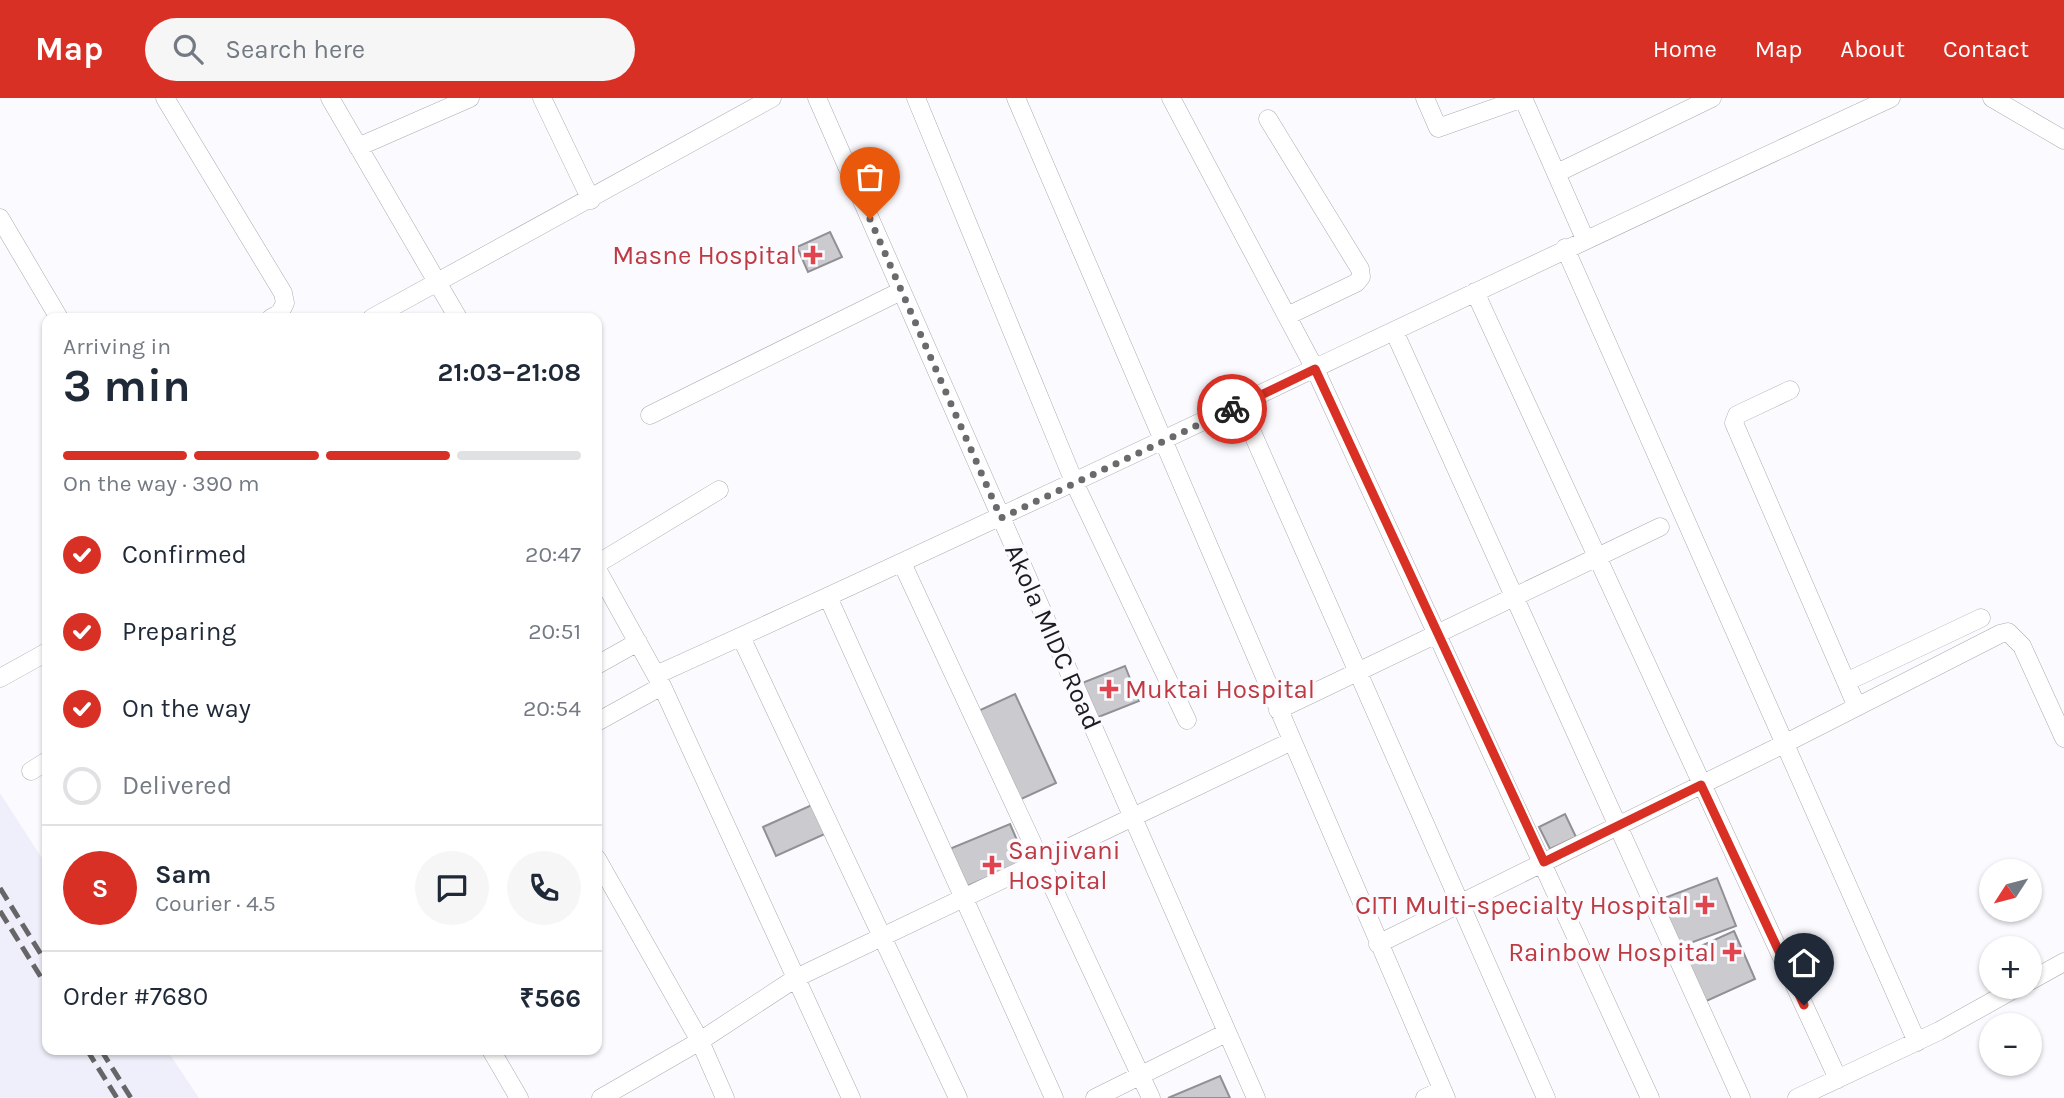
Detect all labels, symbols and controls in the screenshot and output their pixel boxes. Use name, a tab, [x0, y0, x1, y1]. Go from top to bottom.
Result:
search box	[145, 18, 635, 81]
text: Map	[35, 30, 103, 68]
icon: search	[169, 30, 207, 68]
text: Search here	[225, 34, 365, 65]
text: Home	[1653, 35, 1717, 63]
text: Map	[1755, 35, 1802, 63]
text: About	[1840, 35, 1905, 63]
text: Contact	[1943, 35, 2029, 63]
pin	[840, 147, 900, 219]
icon: bag	[851, 158, 889, 196]
place label: Masne Hospital	[612, 240, 797, 271]
marker: Masne Hospital	[803, 245, 823, 265]
text: Arriving in	[63, 333, 171, 360]
text: 21:03–21:08	[437, 357, 581, 388]
text: 3 min	[63, 359, 191, 413]
courier	[1197, 374, 1267, 444]
icon: bike	[1213, 390, 1251, 428]
text: On the way · 390 m	[63, 470, 260, 497]
icon: check	[63, 536, 101, 574]
text: Confirmed	[122, 539, 247, 570]
street label: Akola MIDC Road	[998, 539, 1108, 735]
text: 20:47	[525, 541, 581, 568]
icon: check	[63, 613, 101, 651]
text: Preparing	[122, 616, 236, 647]
text: 20:51	[528, 618, 581, 645]
place label: Muktai Hospital	[1125, 674, 1315, 705]
marker: Muktai Hospital	[1099, 679, 1119, 699]
icon: check	[63, 690, 101, 728]
text: On the way	[122, 693, 251, 724]
text: 20:54	[523, 695, 581, 722]
text: Delivered	[122, 770, 232, 801]
place label: Sanjivani Hospital	[1008, 835, 1120, 896]
button: chat	[415, 851, 489, 925]
button: phone	[507, 851, 581, 925]
marker: Sanjivani Hospital	[982, 855, 1002, 875]
text: Sam	[155, 859, 211, 890]
north arrow	[1979, 859, 2042, 922]
map controls	[1979, 859, 2042, 1076]
text: S	[92, 873, 108, 904]
text: Courier · 4.5	[155, 890, 276, 917]
place label: CITI Multi-specialty Hospital	[1355, 890, 1689, 921]
marker: CITI Multi-specialty Hospital	[1695, 895, 1715, 915]
pin	[1774, 933, 1834, 1005]
button: +	[1979, 936, 2042, 999]
place label: Rainbow Hospital	[1508, 937, 1716, 968]
marker: Rainbow Hospital	[1722, 942, 1742, 962]
icon: home	[1785, 944, 1823, 982]
text: Order #7680	[63, 981, 208, 1012]
text: ₹566	[519, 983, 581, 1014]
button: −	[1979, 1013, 2042, 1076]

